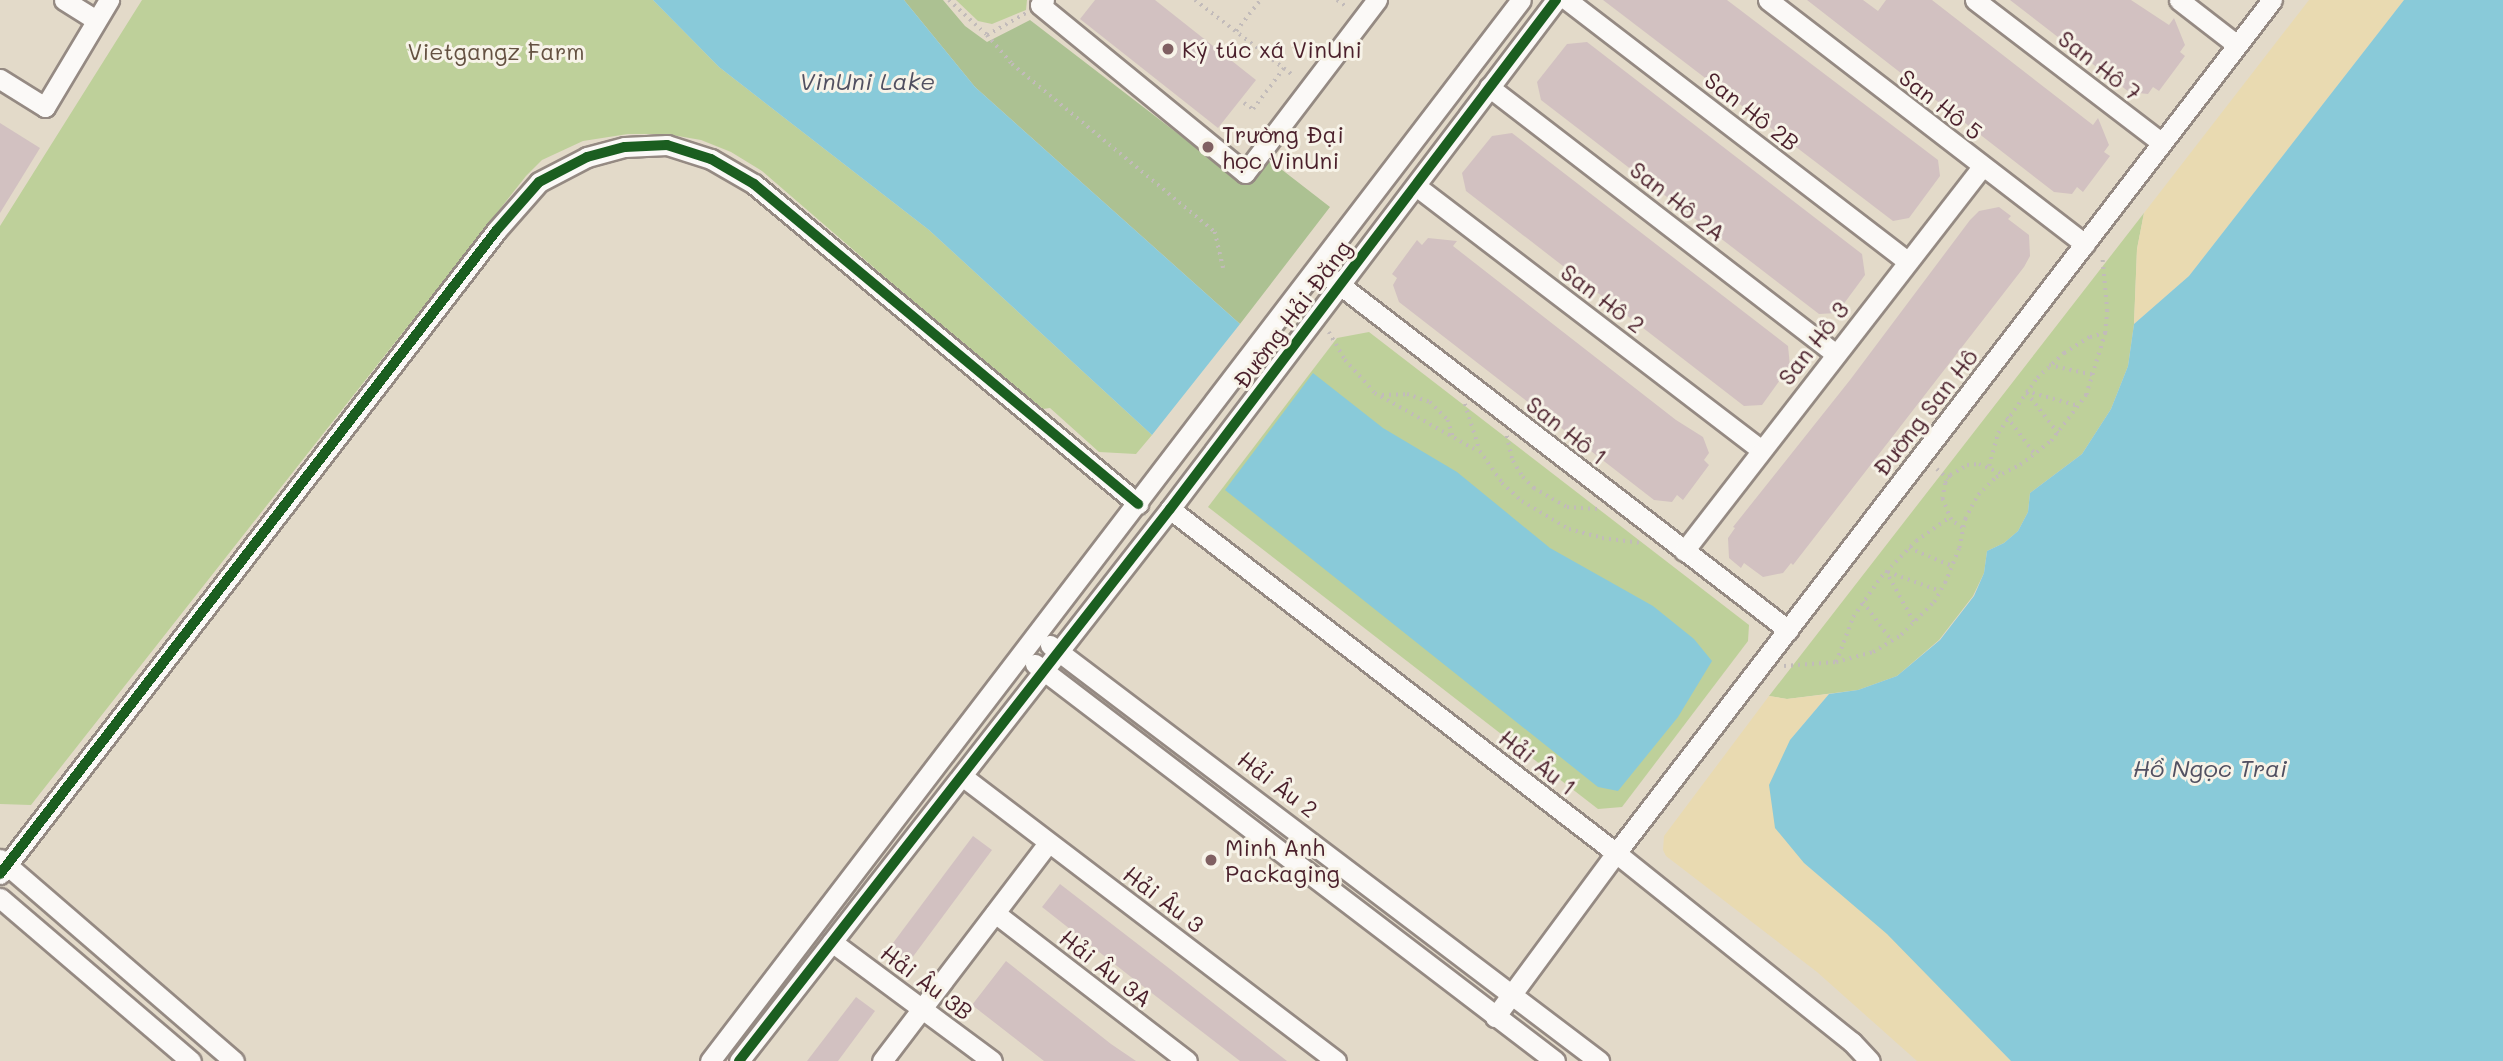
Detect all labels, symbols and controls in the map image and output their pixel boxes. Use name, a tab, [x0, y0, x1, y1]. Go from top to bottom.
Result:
street label: San Hô 7	[2053, 24, 2147, 106]
place label: Ký túc xá VinUni	[1182, 35, 1362, 63]
park label: Vietgangz Farm	[407, 37, 585, 65]
marker: Ký túc xá VinUni	[1160, 41, 1176, 57]
street label: San Hô 5	[1894, 63, 1988, 145]
street label: San Hô 2B	[1699, 66, 1805, 156]
water label: VinUni Lake	[799, 67, 935, 95]
place label: Trường Đại học VinUni	[1222, 120, 1344, 174]
marker: Trường Đại học VinUni	[1200, 139, 1216, 155]
street label: San Hô 2A	[1625, 155, 1731, 247]
street label: Đường Hải Đăng	[1227, 234, 1357, 394]
street label: San Hô 2	[1556, 258, 1650, 338]
street label: San Hô 3	[1772, 296, 1854, 390]
street label: Đường San Hô	[1867, 343, 1983, 481]
street label: San Hô 1	[1521, 390, 1613, 470]
street label: Hải Âu 1	[1494, 723, 1582, 801]
street label: Hải Âu 2	[1233, 745, 1323, 823]
water label: Hồ Ngọc Trai	[2133, 754, 2287, 782]
place label: Minh Anh Packaging	[1225, 833, 1340, 887]
marker: Minh Anh Packaging	[1203, 852, 1219, 868]
street label: Hải Âu 3	[1118, 860, 1210, 938]
street label: Hải Âu 3A	[1054, 923, 1158, 1013]
street label: Hải Âu 3B	[876, 939, 978, 1025]

